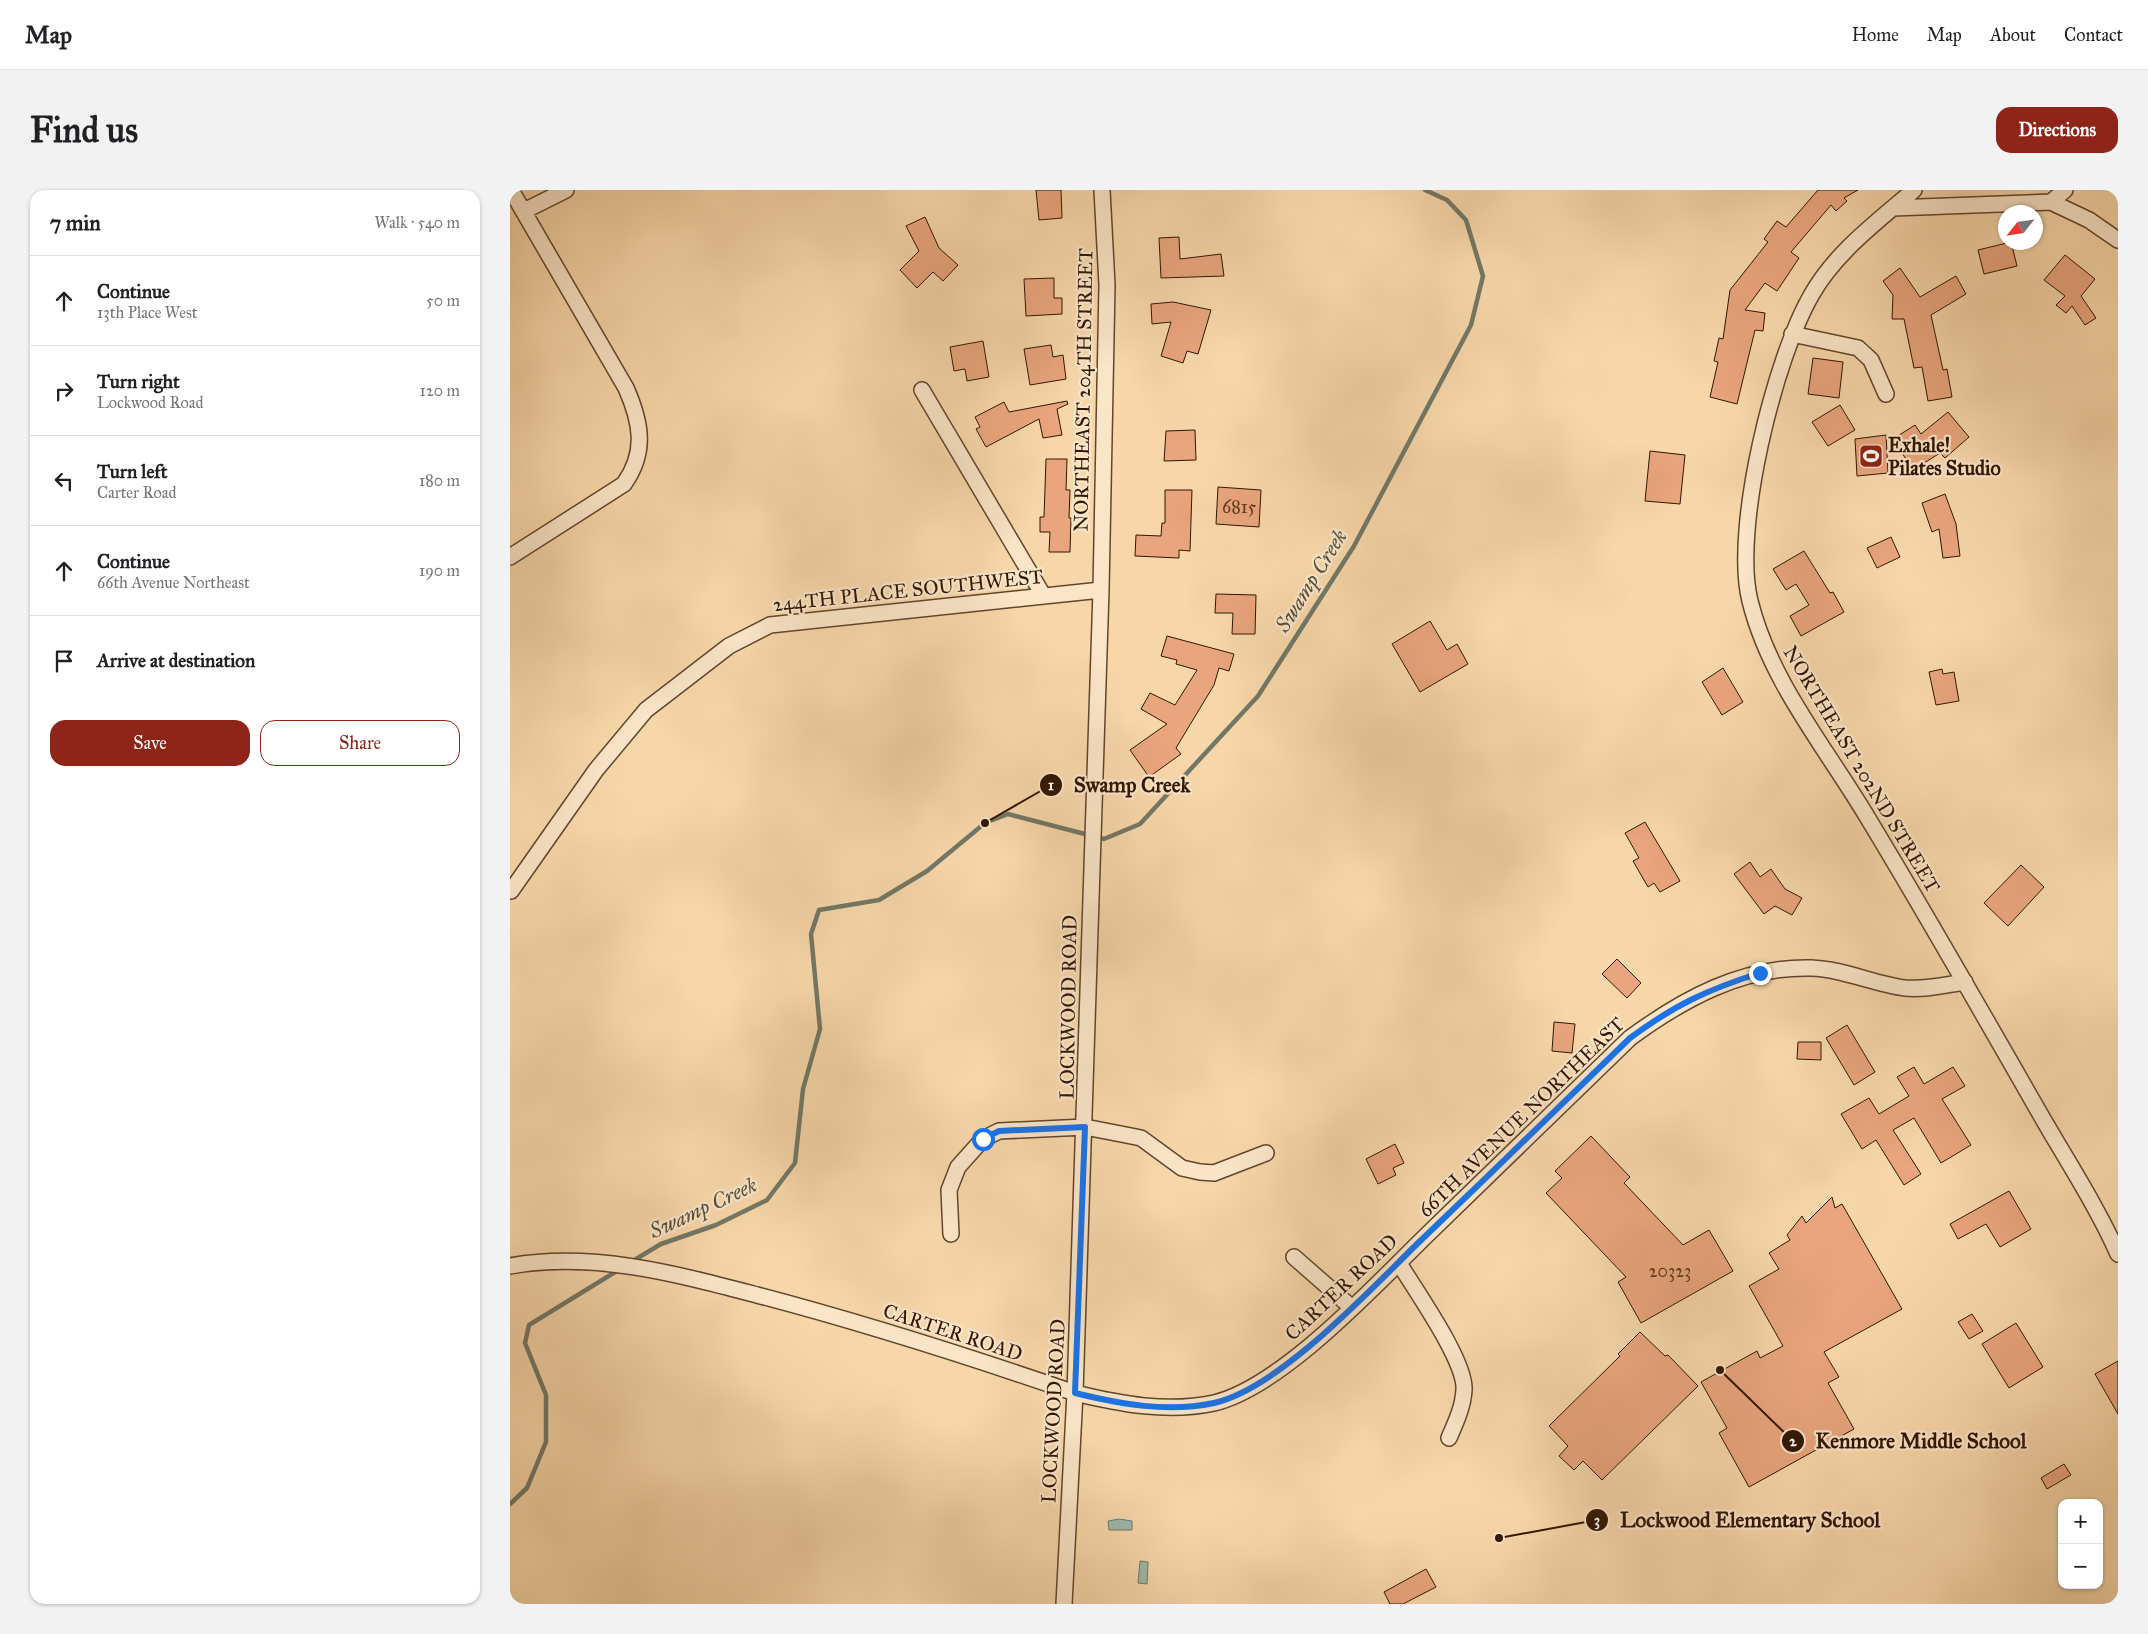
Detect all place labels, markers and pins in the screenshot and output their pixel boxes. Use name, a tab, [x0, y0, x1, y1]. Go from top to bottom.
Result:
place label: Exhale! Pilates Studio	[1888, 433, 2001, 480]
sports icon: Exhale! Pilates Studio	[1858, 443, 1884, 469]
callout: Swamp Creek	[1038, 767, 1200, 803]
callout: Kenmore Middle School	[1781, 1423, 2037, 1459]
callout: Lockwood Elementary School	[1585, 1502, 1890, 1538]

